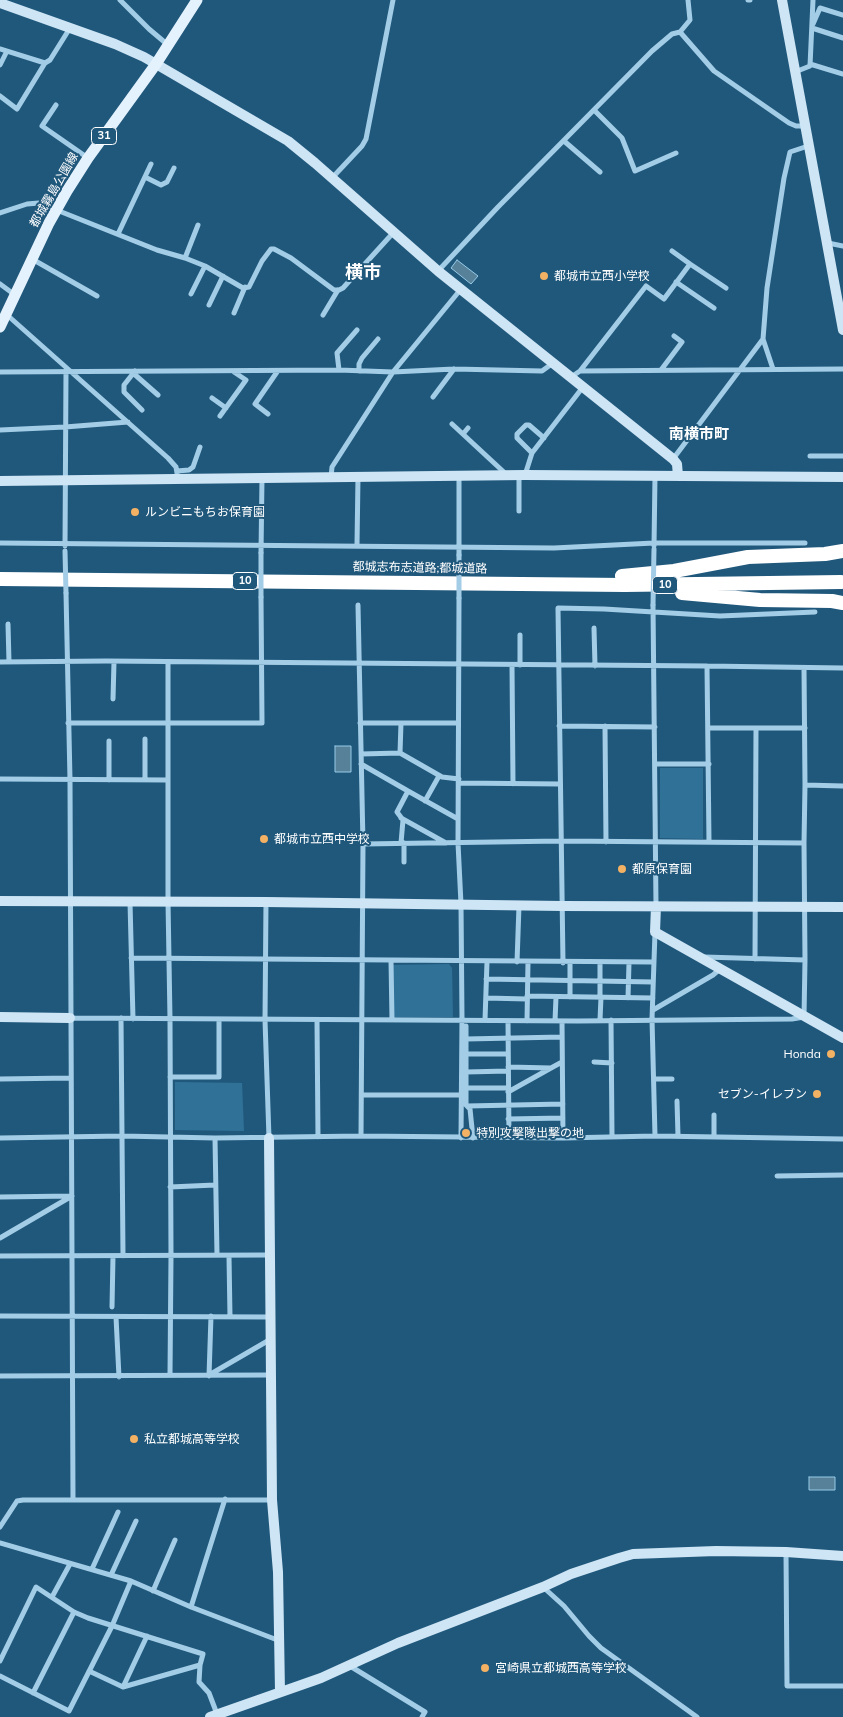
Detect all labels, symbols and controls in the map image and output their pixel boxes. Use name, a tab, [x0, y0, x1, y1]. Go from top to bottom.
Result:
road number: 31	[92, 128, 116, 144]
street label: 都城霧島公園線	[27, 150, 81, 230]
district label: 横市	[345, 262, 381, 284]
place label: 都城市立西小学校	[554, 269, 650, 283]
marker: 都城市立西小学校	[538, 270, 550, 282]
district label: 南横市町	[669, 425, 729, 443]
place label: ルンビニもちお保育園	[145, 505, 265, 519]
marker: ルンビニもちお保育園	[129, 506, 141, 518]
street label: 都城志布志道路;都城道路	[353, 560, 487, 576]
road number: 10	[232, 572, 258, 590]
road number: 10	[652, 576, 678, 594]
place label: 都城市立西中学校	[274, 832, 370, 846]
marker: 都城市立西中学校	[258, 833, 270, 845]
place label: 都原保育園	[632, 862, 692, 876]
marker: 都原保育園	[616, 863, 628, 875]
place label: Honda	[784, 1047, 821, 1061]
marker: Honda	[825, 1048, 837, 1060]
place label: セブン-イレブン	[718, 1087, 807, 1101]
marker: セブン-イレブン	[811, 1088, 823, 1100]
place label: 特別攻撃隊出撃の地	[476, 1126, 584, 1140]
marker: 特別攻撃隊出撃の地	[460, 1127, 472, 1139]
place label: 私立都城高等学校	[144, 1432, 240, 1446]
marker: 私立都城高等学校	[128, 1433, 140, 1445]
place label: 宮崎県立都城西高等学校	[495, 1661, 627, 1675]
marker: 宮崎県立都城西高等学校	[479, 1662, 491, 1674]

